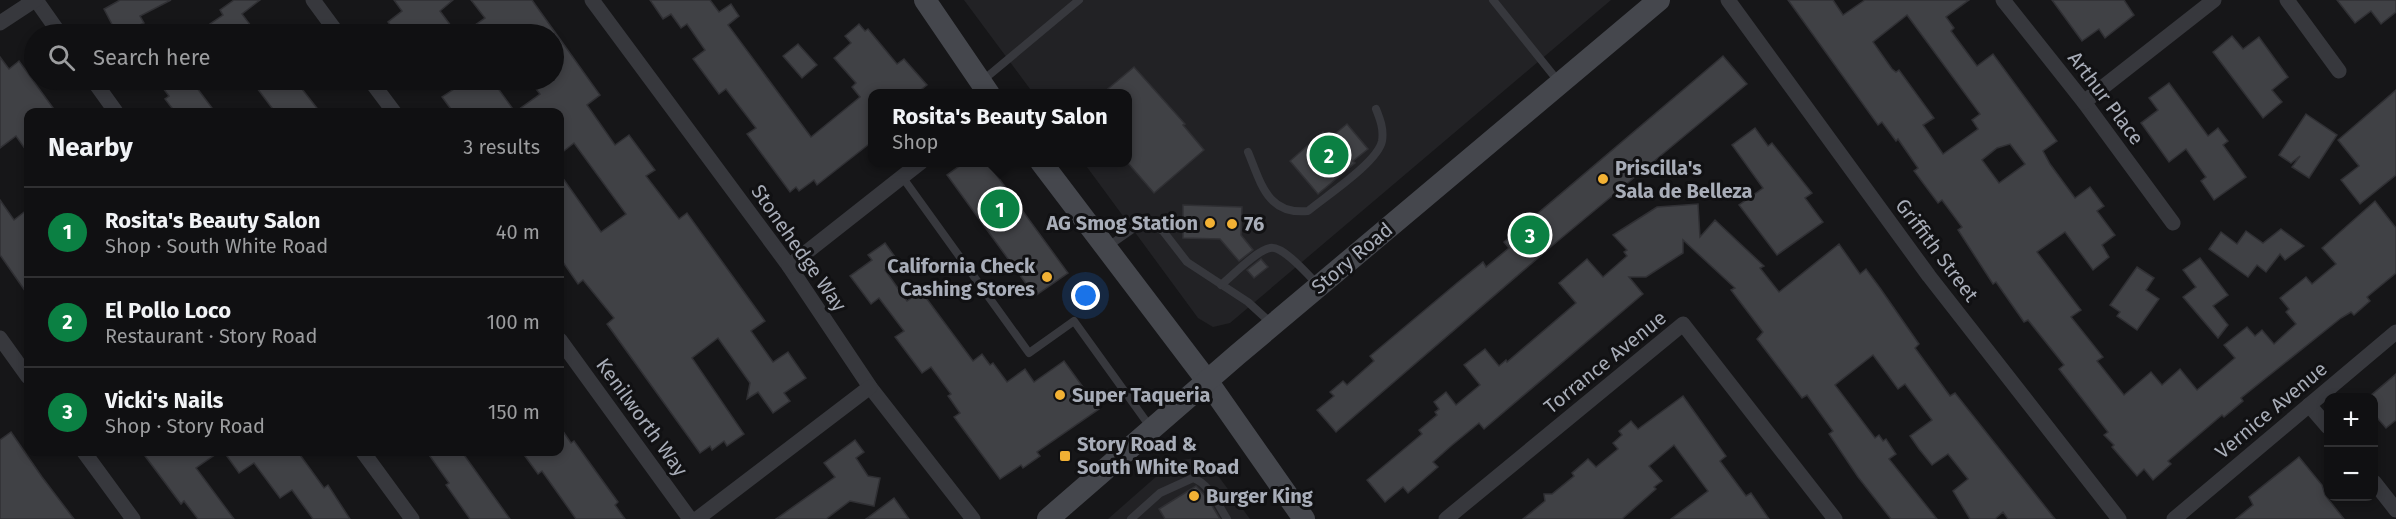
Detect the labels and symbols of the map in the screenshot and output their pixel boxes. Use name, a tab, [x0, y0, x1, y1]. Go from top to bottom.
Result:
street label: Arthur Place	[2063, 46, 2149, 150]
pin: 2	[1310, 132, 1348, 178]
place label: Priscilla's Sala de Belleza	[1615, 156, 1752, 203]
marker: Priscilla's Sala de Belleza	[1596, 172, 1610, 186]
street label: Stonehedge Way	[746, 180, 852, 316]
pin: 1	[980, 186, 1020, 232]
street label: Griffith Street	[1890, 194, 1984, 307]
place label: AG Smog Station	[1046, 211, 1198, 235]
place label: 76	[1244, 212, 1264, 236]
pin: 3	[1510, 212, 1550, 258]
marker: AG Smog Station	[1203, 216, 1217, 230]
marker: 76	[1225, 217, 1239, 231]
street label: Story Road	[1307, 217, 1397, 299]
place label: California Check Cashing Stores	[887, 254, 1036, 301]
marker: California Check Cashing Stores	[1040, 270, 1054, 284]
your location	[1071, 281, 1100, 310]
street label: Torrance Avenue	[1539, 305, 1671, 419]
street label: Kenilworth Way	[591, 353, 693, 481]
street label: Vernice Avenue	[2210, 356, 2332, 464]
place label: Super Taqueria	[1072, 383, 1211, 407]
marker: Super Taqueria	[1053, 388, 1067, 402]
place label: Story Road & South White Road	[1077, 432, 1239, 479]
marker: Story Road & South White Road	[1058, 449, 1072, 463]
place label: Burger King	[1206, 484, 1314, 508]
marker: Burger King	[1187, 489, 1201, 503]

